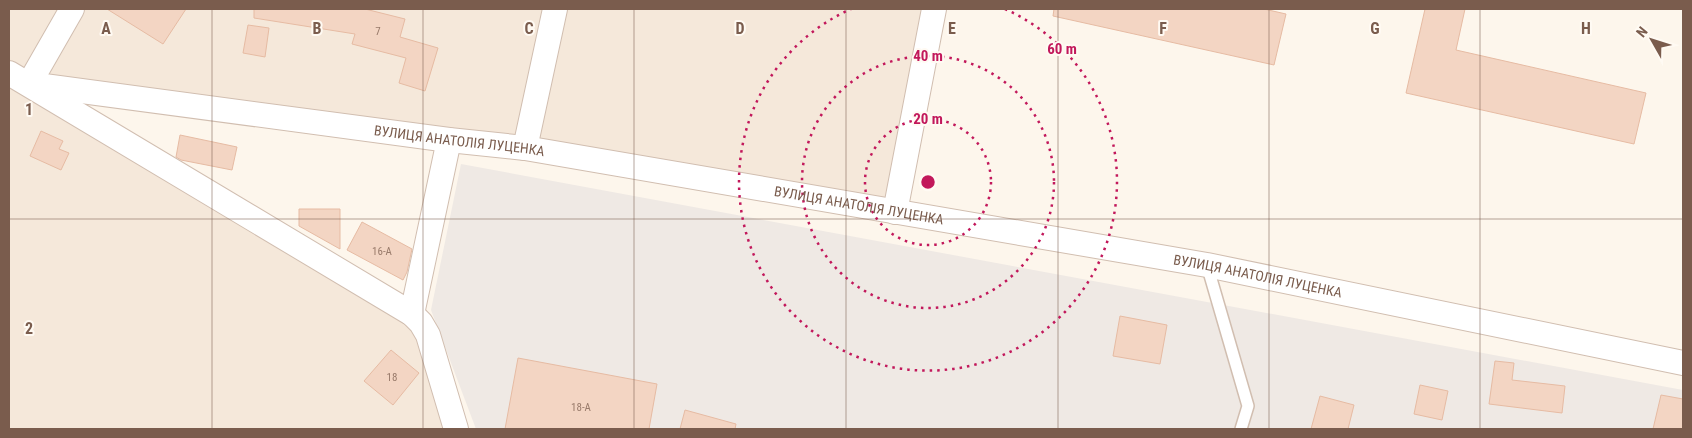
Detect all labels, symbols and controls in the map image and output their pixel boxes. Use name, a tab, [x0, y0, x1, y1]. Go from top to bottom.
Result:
north arrow	[1627, 15, 1677, 65]
text: A	[101, 19, 111, 38]
text: B	[313, 19, 322, 38]
text: C	[524, 19, 534, 38]
text: D	[735, 19, 745, 38]
text: E	[948, 19, 956, 38]
text: F	[1159, 19, 1167, 38]
text: G	[1370, 19, 1380, 38]
text: H	[1581, 19, 1591, 38]
text: N	[1633, 23, 1651, 40]
house number: 7	[375, 25, 381, 38]
text: 60 m	[1047, 40, 1077, 58]
text: 40 m	[913, 47, 943, 65]
text: 1	[25, 100, 33, 119]
text: 20 m	[913, 110, 943, 128]
street label: ВУЛИЦЯ АНАТОЛІЯ ЛУЦЕНКА	[373, 122, 546, 159]
centre of rings	[919, 173, 937, 191]
street label: ВУЛИЦЯ АНАТОЛІЯ ЛУЦЕНКА	[773, 183, 945, 228]
house number: 16-А	[372, 245, 393, 258]
street label: ВУЛИЦЯ АНАТОЛІЯ ЛУЦЕНКА	[1172, 251, 1344, 301]
text: 2	[25, 319, 33, 338]
house number: 18	[387, 371, 397, 384]
house number: 18-А	[571, 401, 592, 414]

